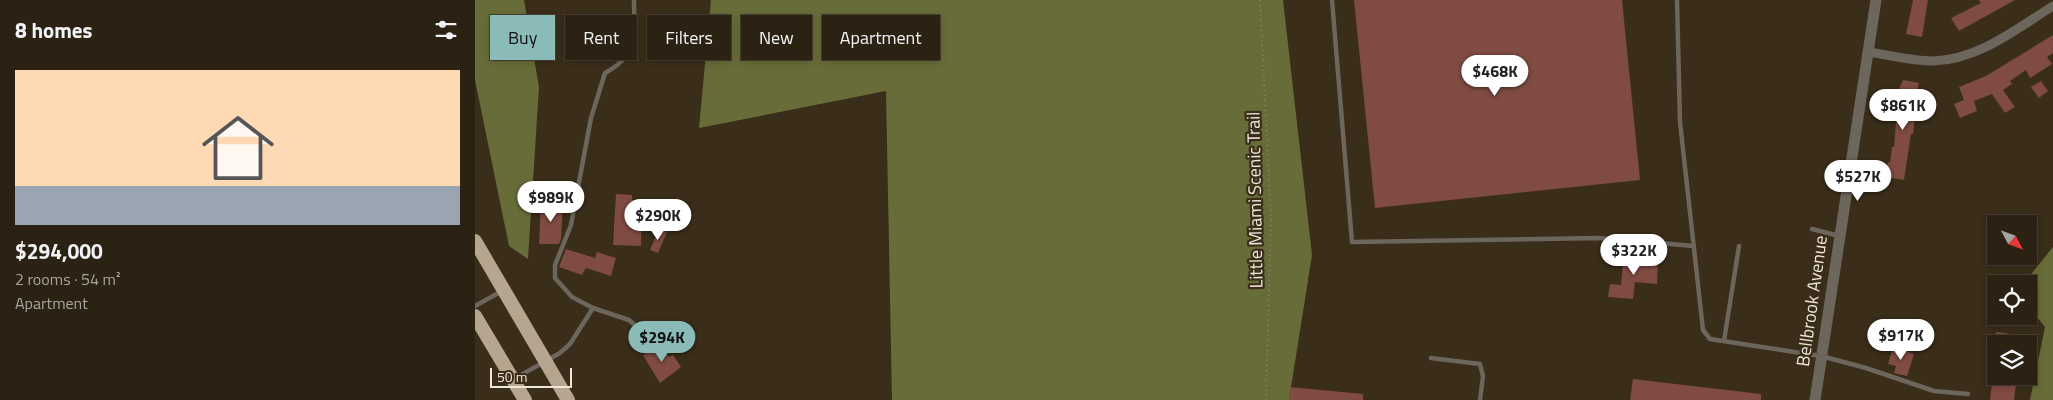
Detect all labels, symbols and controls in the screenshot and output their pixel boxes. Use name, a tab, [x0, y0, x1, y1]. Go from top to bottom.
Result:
text: 8 homes	[15, 14, 92, 46]
chip: Buy	[490, 15, 555, 60]
chip: Rent	[565, 15, 637, 60]
chip: Filters	[647, 15, 731, 60]
chip: New	[741, 15, 812, 60]
chip: Apartment	[822, 15, 940, 60]
icon: filters	[432, 16, 460, 44]
pin: $468K	[1460, 54, 1530, 97]
text: $468K	[1472, 59, 1518, 83]
pin: $861K	[1868, 88, 1938, 131]
text: $861K	[1880, 93, 1926, 117]
icon: home	[193, 103, 283, 193]
street label: Little Miami Scenic Trail	[1239, 111, 1270, 289]
pin: $527K	[1823, 160, 1893, 202]
text: $527K	[1835, 164, 1881, 188]
pin: $989K	[516, 180, 586, 223]
text: $989K	[528, 185, 574, 209]
pin: $290K	[623, 198, 693, 241]
text: $290K	[635, 203, 681, 227]
north arrow	[1987, 215, 2037, 265]
map controls	[1987, 215, 2037, 385]
pin: $322K	[1599, 234, 1669, 276]
street label: Bellbrook Avenue	[1789, 234, 1834, 368]
text: $294,000	[15, 235, 103, 267]
text: $322K	[1611, 238, 1657, 262]
text: 2 rooms · 54 m²	[15, 267, 120, 291]
button: locate	[1987, 275, 2037, 325]
text: Apartment	[15, 291, 88, 315]
pin: $917K	[1866, 318, 1936, 361]
pin: $294K	[627, 320, 697, 363]
text: $917K	[1878, 323, 1924, 347]
text: $294K	[639, 325, 685, 349]
button: layers	[1987, 335, 2037, 385]
scale bar	[490, 365, 573, 388]
text: 50 m	[497, 366, 527, 387]

